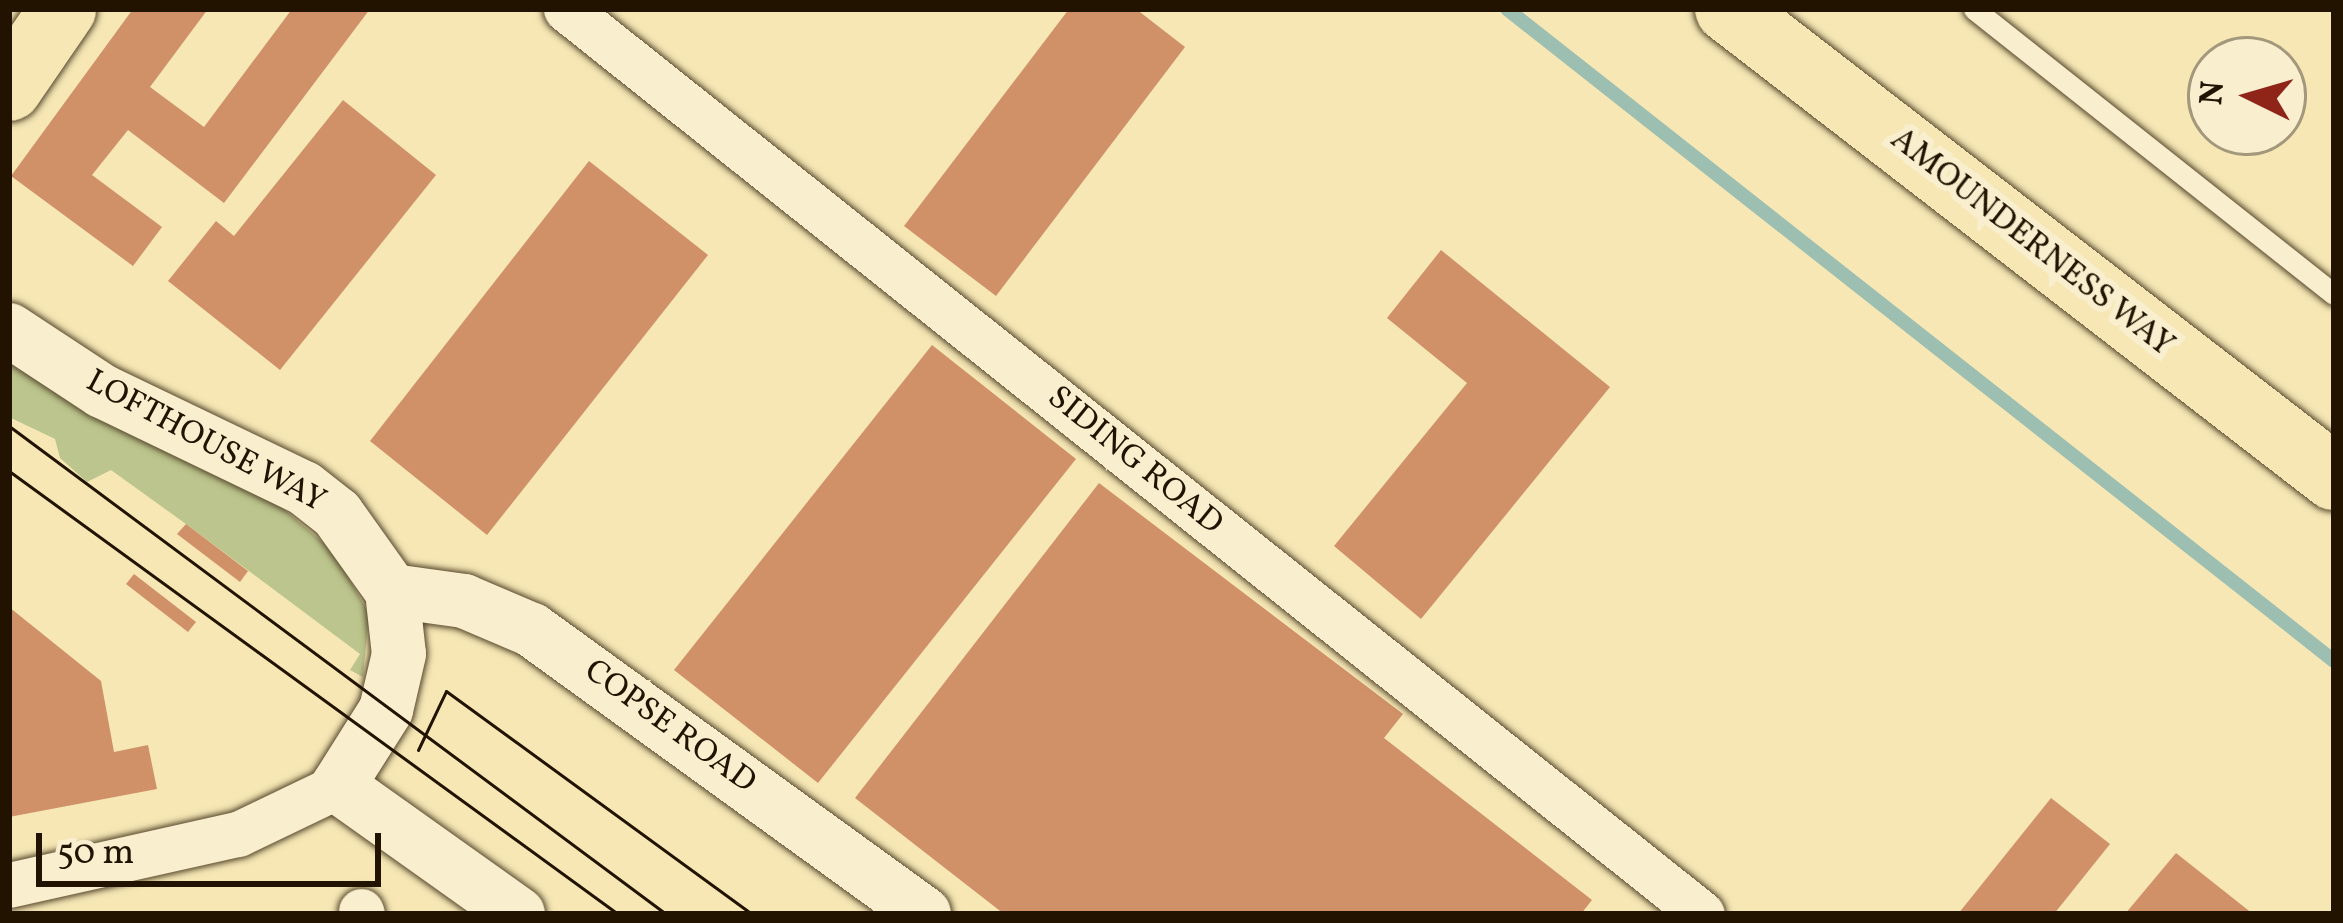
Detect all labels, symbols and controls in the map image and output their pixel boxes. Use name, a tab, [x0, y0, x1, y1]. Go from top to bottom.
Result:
north arrow	[2187, 36, 2307, 156]
text: N	[2190, 79, 2238, 107]
street label: AMOUNDERNESS WAY	[1881, 121, 2181, 367]
street label: LOFTHOUSE WAY	[78, 363, 332, 523]
street label: SIDING ROAD	[1038, 379, 1230, 545]
street label: COPSE ROAD	[576, 653, 762, 803]
scale bar	[42, 809, 387, 883]
text: 50 m	[57, 829, 134, 879]

